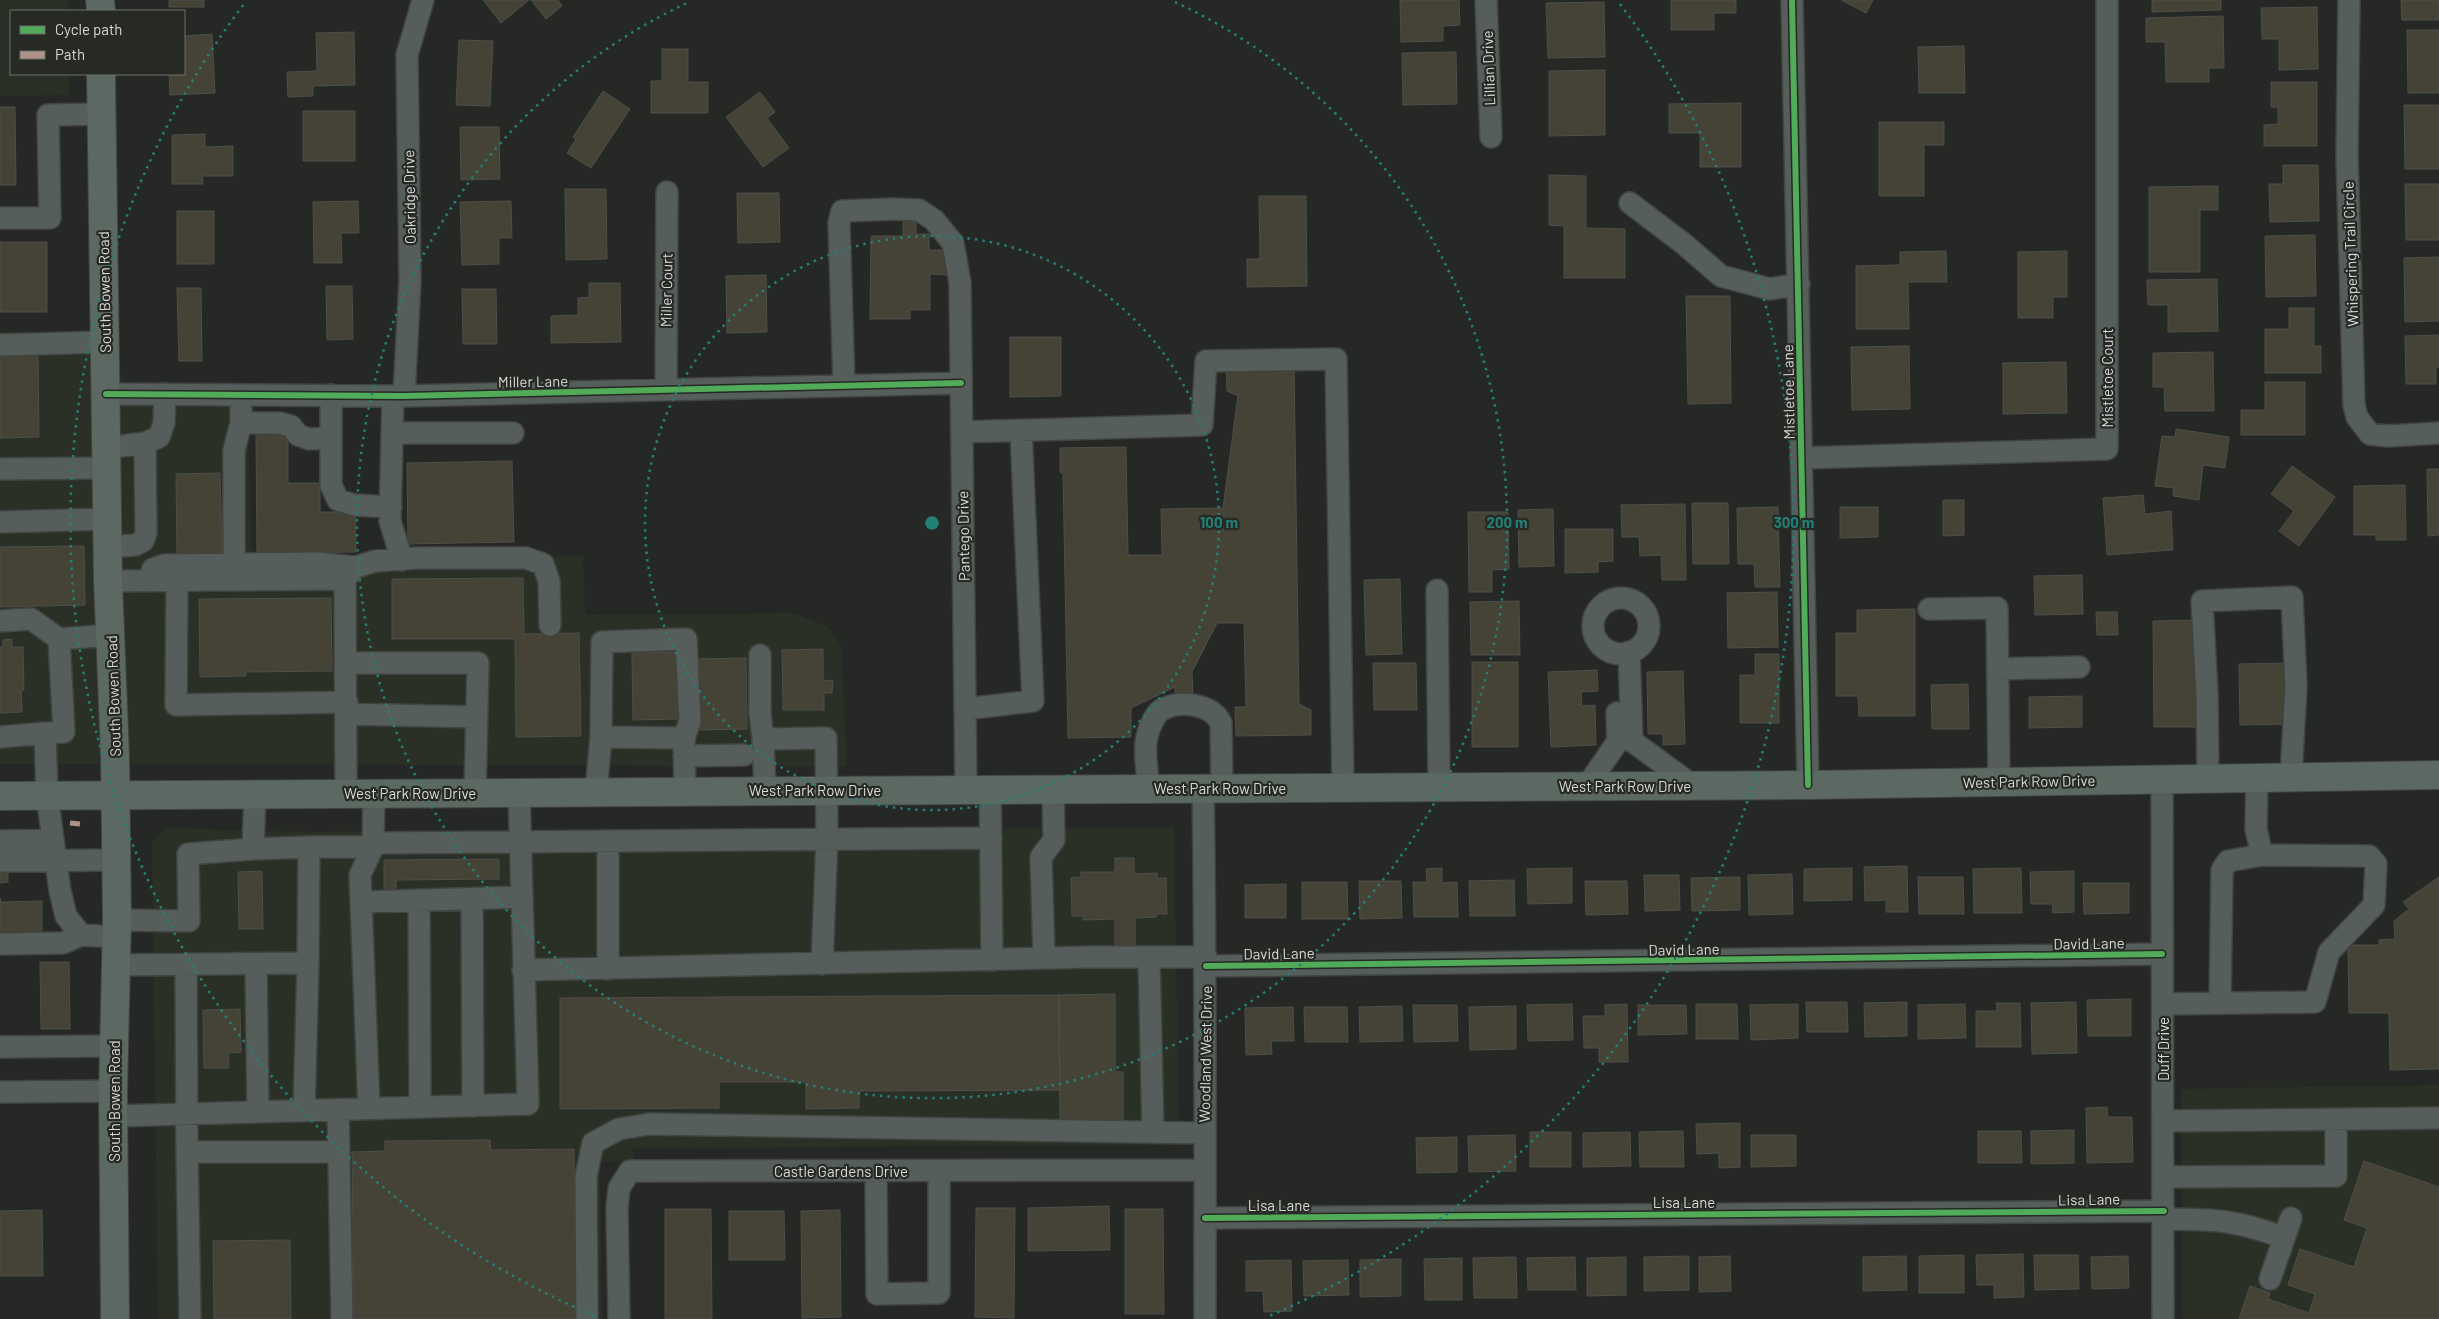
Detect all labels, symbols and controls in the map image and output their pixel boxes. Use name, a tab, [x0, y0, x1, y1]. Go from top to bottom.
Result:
legend	[10, 10, 185, 75]
text: Cycle path	[55, 20, 122, 38]
street label: Lillian Drive	[1478, 30, 1498, 106]
text: Path	[55, 45, 85, 63]
street label: Oakridge Drive	[399, 150, 419, 244]
street label: Whispering Trail Circle	[2338, 181, 2362, 327]
street label: South Bowen Road	[94, 231, 114, 353]
street label: Miller Court	[656, 253, 676, 327]
street label: Mistletoe Court	[2098, 328, 2116, 428]
street label: Mistletoe Lane	[1778, 344, 1798, 440]
street label: Miller Lane	[498, 371, 568, 391]
street label: Pantego Drive	[953, 491, 973, 581]
text: 100 m	[1200, 513, 1238, 531]
text: 200 m	[1486, 513, 1528, 531]
text: 300 m	[1774, 513, 1814, 531]
centre of rings	[923, 514, 941, 532]
street label: South Bowen Road	[102, 635, 124, 757]
street label: West Park Row Drive	[1963, 771, 2095, 791]
street label: West Park Row Drive	[1559, 777, 1691, 795]
street label: West Park Row Drive	[1154, 779, 1286, 797]
street label: West Park Row Drive	[749, 781, 881, 799]
street label: West Park Row Drive	[344, 784, 476, 802]
street label: David Lane	[2053, 933, 2125, 953]
street label: David Lane	[1648, 939, 1720, 959]
street label: David Lane	[1243, 943, 1315, 963]
street label: Woodland West Drive	[1195, 986, 1215, 1122]
street label: Duff Drive	[2154, 1017, 2172, 1081]
street label: South Bowen Road	[105, 1040, 123, 1162]
street label: Castle Gardens Drive	[774, 1162, 908, 1180]
street label: Lisa Lane	[2058, 1189, 2120, 1209]
street label: Lisa Lane	[1653, 1193, 1715, 1211]
street label: Lisa Lane	[1248, 1196, 1310, 1214]

